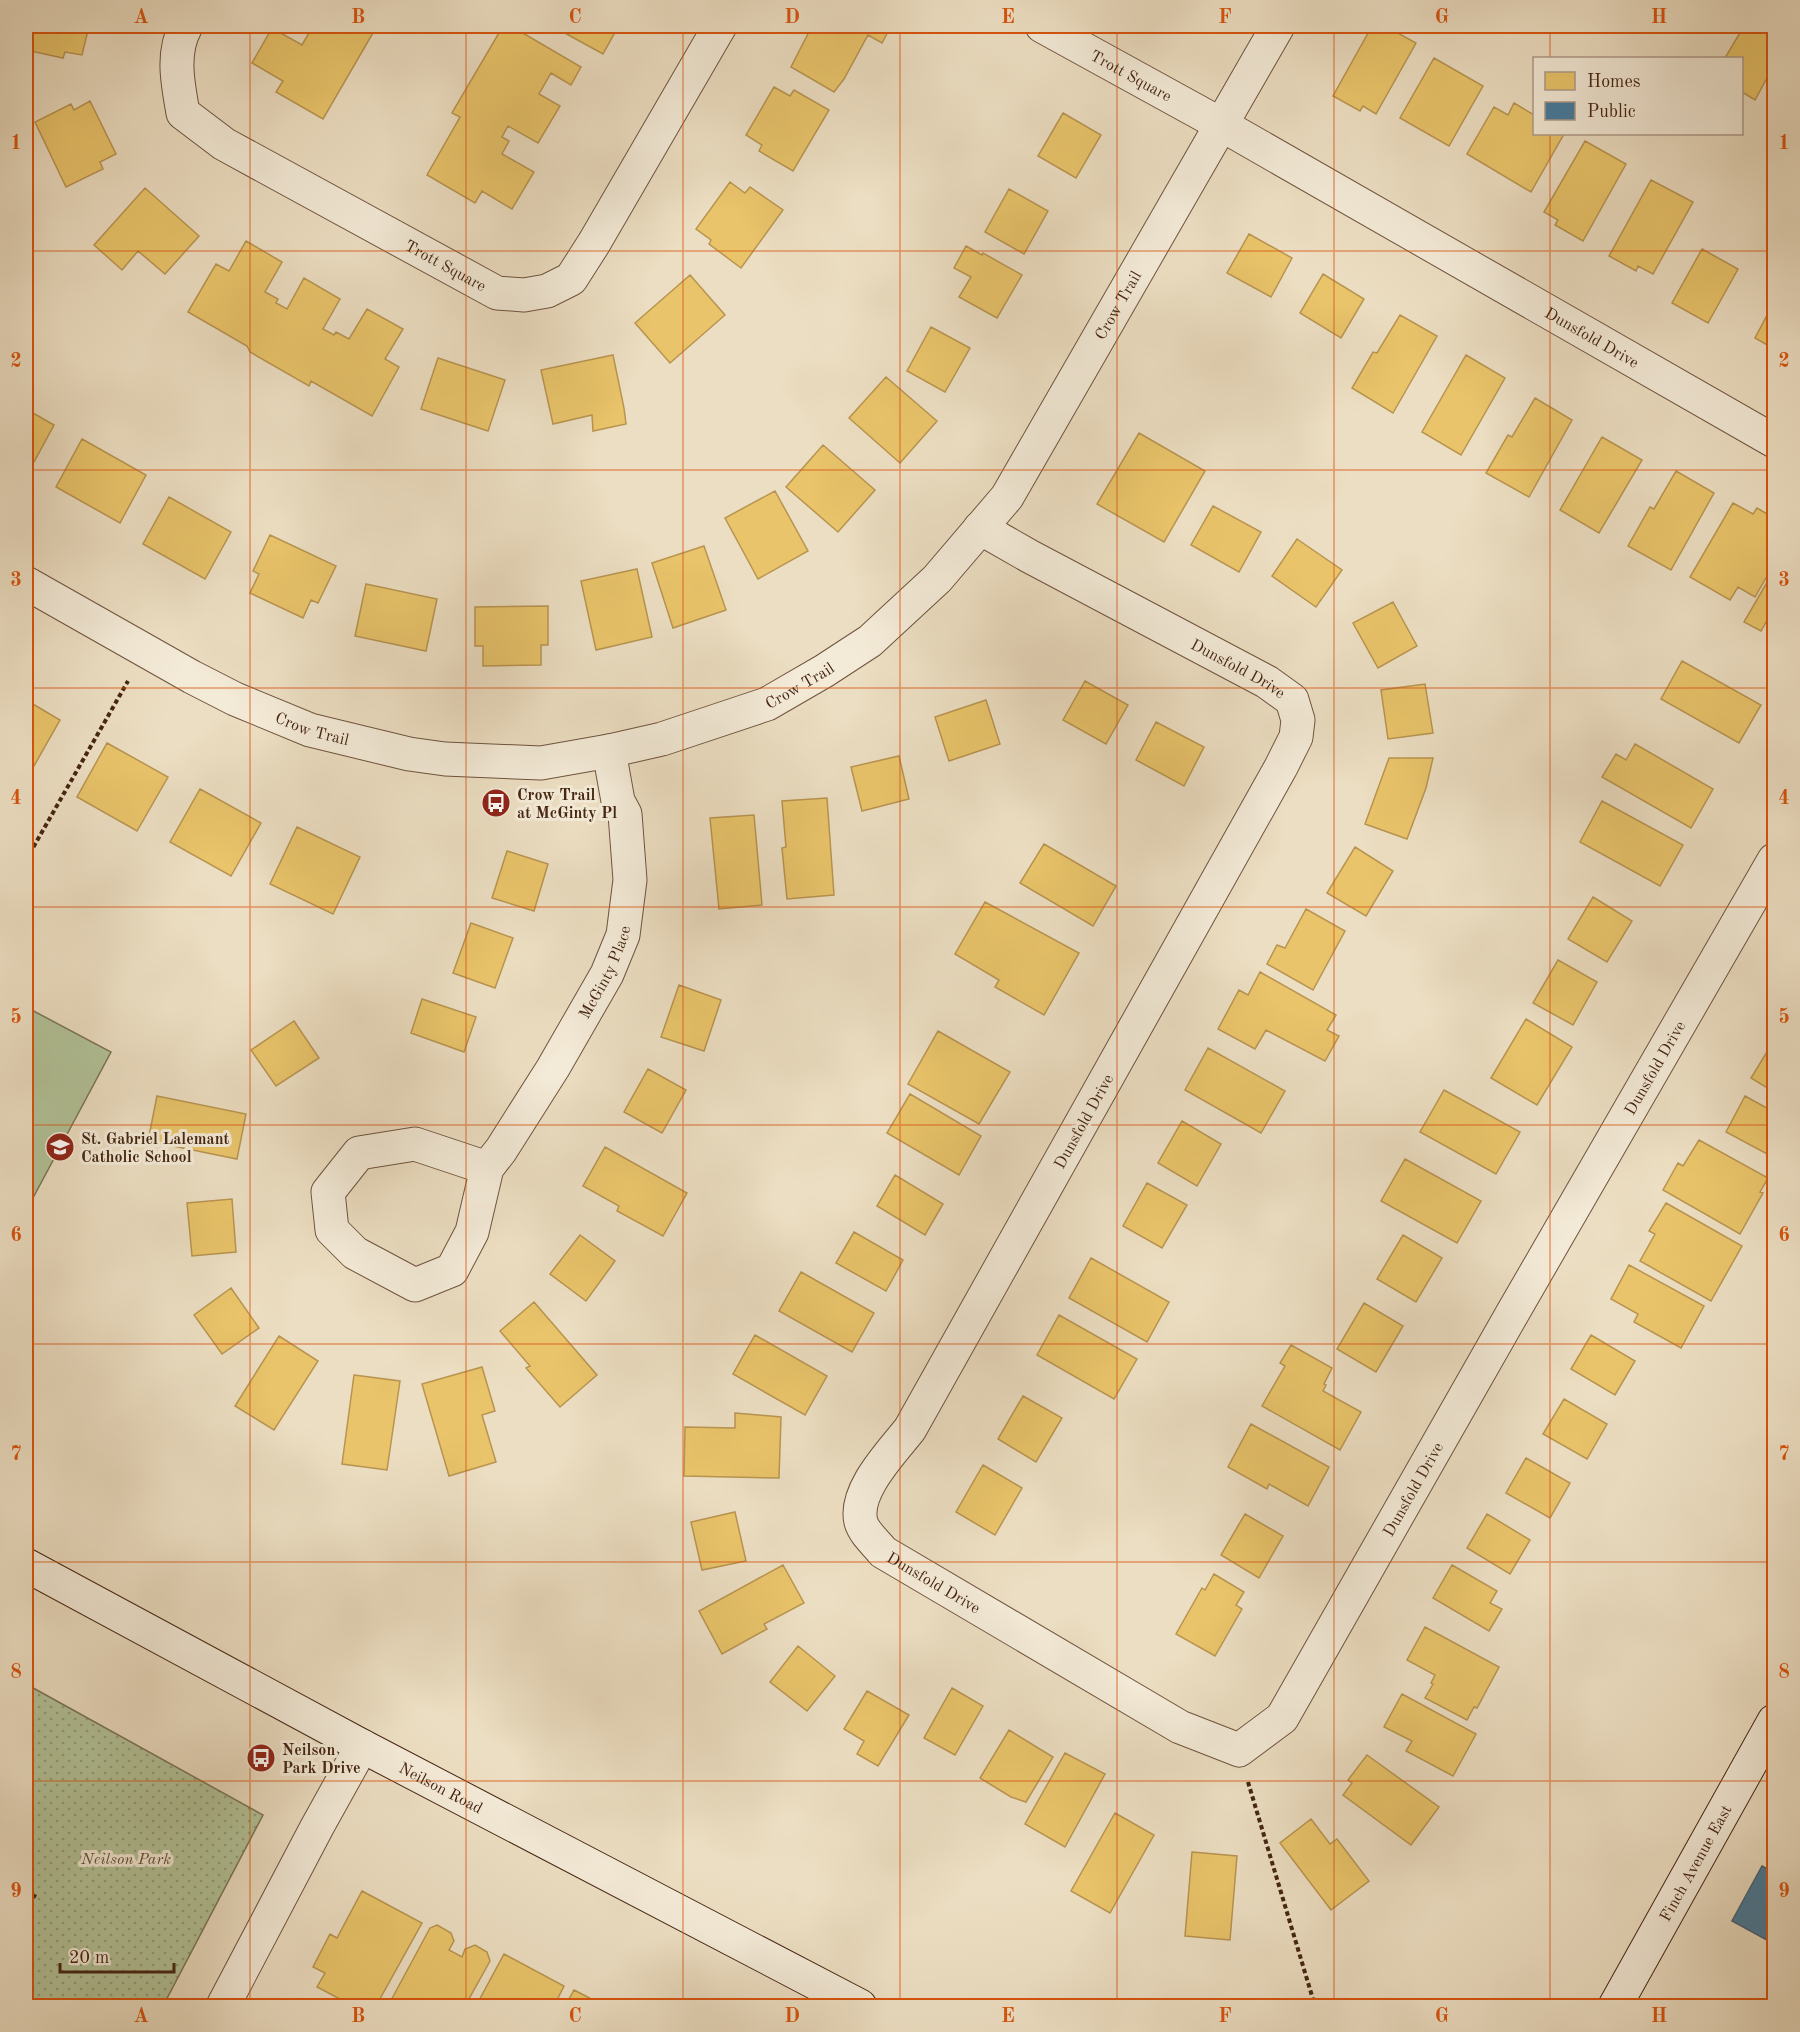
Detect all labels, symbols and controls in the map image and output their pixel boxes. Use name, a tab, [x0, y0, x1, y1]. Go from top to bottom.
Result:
text: A	[133, 8, 149, 28]
text: B	[351, 8, 365, 28]
text: C	[568, 8, 582, 28]
text: D	[784, 8, 800, 28]
text: E	[1001, 8, 1015, 28]
text: F	[1218, 8, 1232, 28]
text: G	[1435, 8, 1449, 28]
text: H	[1651, 8, 1667, 28]
street label: Trott Square	[1087, 48, 1174, 106]
legend	[1533, 57, 1743, 135]
text: Homes	[1587, 73, 1641, 91]
text: Public	[1587, 103, 1636, 121]
text: 1	[10, 134, 22, 154]
text: 1	[1778, 134, 1790, 154]
street label: Trott Square	[402, 238, 488, 295]
street label: Crow Trail	[1093, 269, 1145, 343]
street label: Dunsfold Drive	[1541, 306, 1641, 372]
text: 2	[10, 352, 22, 372]
text: 2	[1778, 352, 1790, 372]
text: 3	[10, 571, 22, 591]
text: 3	[1778, 571, 1790, 591]
street label: Dunsfold Drive	[1188, 637, 1288, 702]
street label: Crow Trail	[763, 661, 838, 713]
street label: Crow Trail	[272, 711, 350, 749]
bus stop icon: Crow Trail at McGinty Pl	[480, 787, 512, 819]
place label: Crow Trail at McGinty Pl	[517, 788, 617, 822]
text: 4	[10, 789, 22, 809]
text: 4	[1778, 789, 1790, 809]
street label: McGinty Place	[577, 925, 634, 1022]
text: 5	[10, 1007, 22, 1028]
text: 5	[1778, 1007, 1790, 1028]
street label: Dunsfold Drive	[1623, 1019, 1689, 1118]
street label: Dunsfold Drive	[1052, 1072, 1117, 1172]
school or university icon: St. Gabriel Lalemant Catholic School	[44, 1131, 76, 1163]
place label: St. Gabriel Lalemant Catholic School	[81, 1132, 230, 1166]
text: 6	[10, 1226, 22, 1246]
text: 6	[1778, 1226, 1790, 1246]
street label: Dunsfold Drive	[1381, 1440, 1447, 1540]
text: 7	[10, 1445, 22, 1465]
text: 7	[1778, 1445, 1790, 1465]
street label: Dunsfold Drive	[883, 1550, 982, 1617]
text: 8	[10, 1663, 22, 1683]
text: 8	[1778, 1663, 1790, 1683]
bus stop icon: Neilson Park Drive	[245, 1742, 277, 1774]
place label: Neilson Park Drive	[282, 1743, 360, 1777]
street label: Neilson Road	[396, 1761, 485, 1818]
street label: Finch Avenue East	[1658, 1802, 1736, 1925]
park label: Neilson Park	[80, 1852, 171, 1868]
text: 9	[10, 1882, 22, 1902]
text: 9	[1778, 1882, 1790, 1902]
scale bar	[60, 1936, 174, 1974]
text: 20 m	[69, 1949, 109, 1967]
text: A	[133, 2007, 149, 2027]
text: B	[351, 2007, 365, 2027]
text: C	[568, 2007, 582, 2027]
text: D	[784, 2007, 800, 2027]
text: E	[1001, 2007, 1015, 2027]
text: F	[1218, 2007, 1232, 2027]
text: G	[1435, 2007, 1449, 2027]
text: H	[1651, 2007, 1667, 2027]

